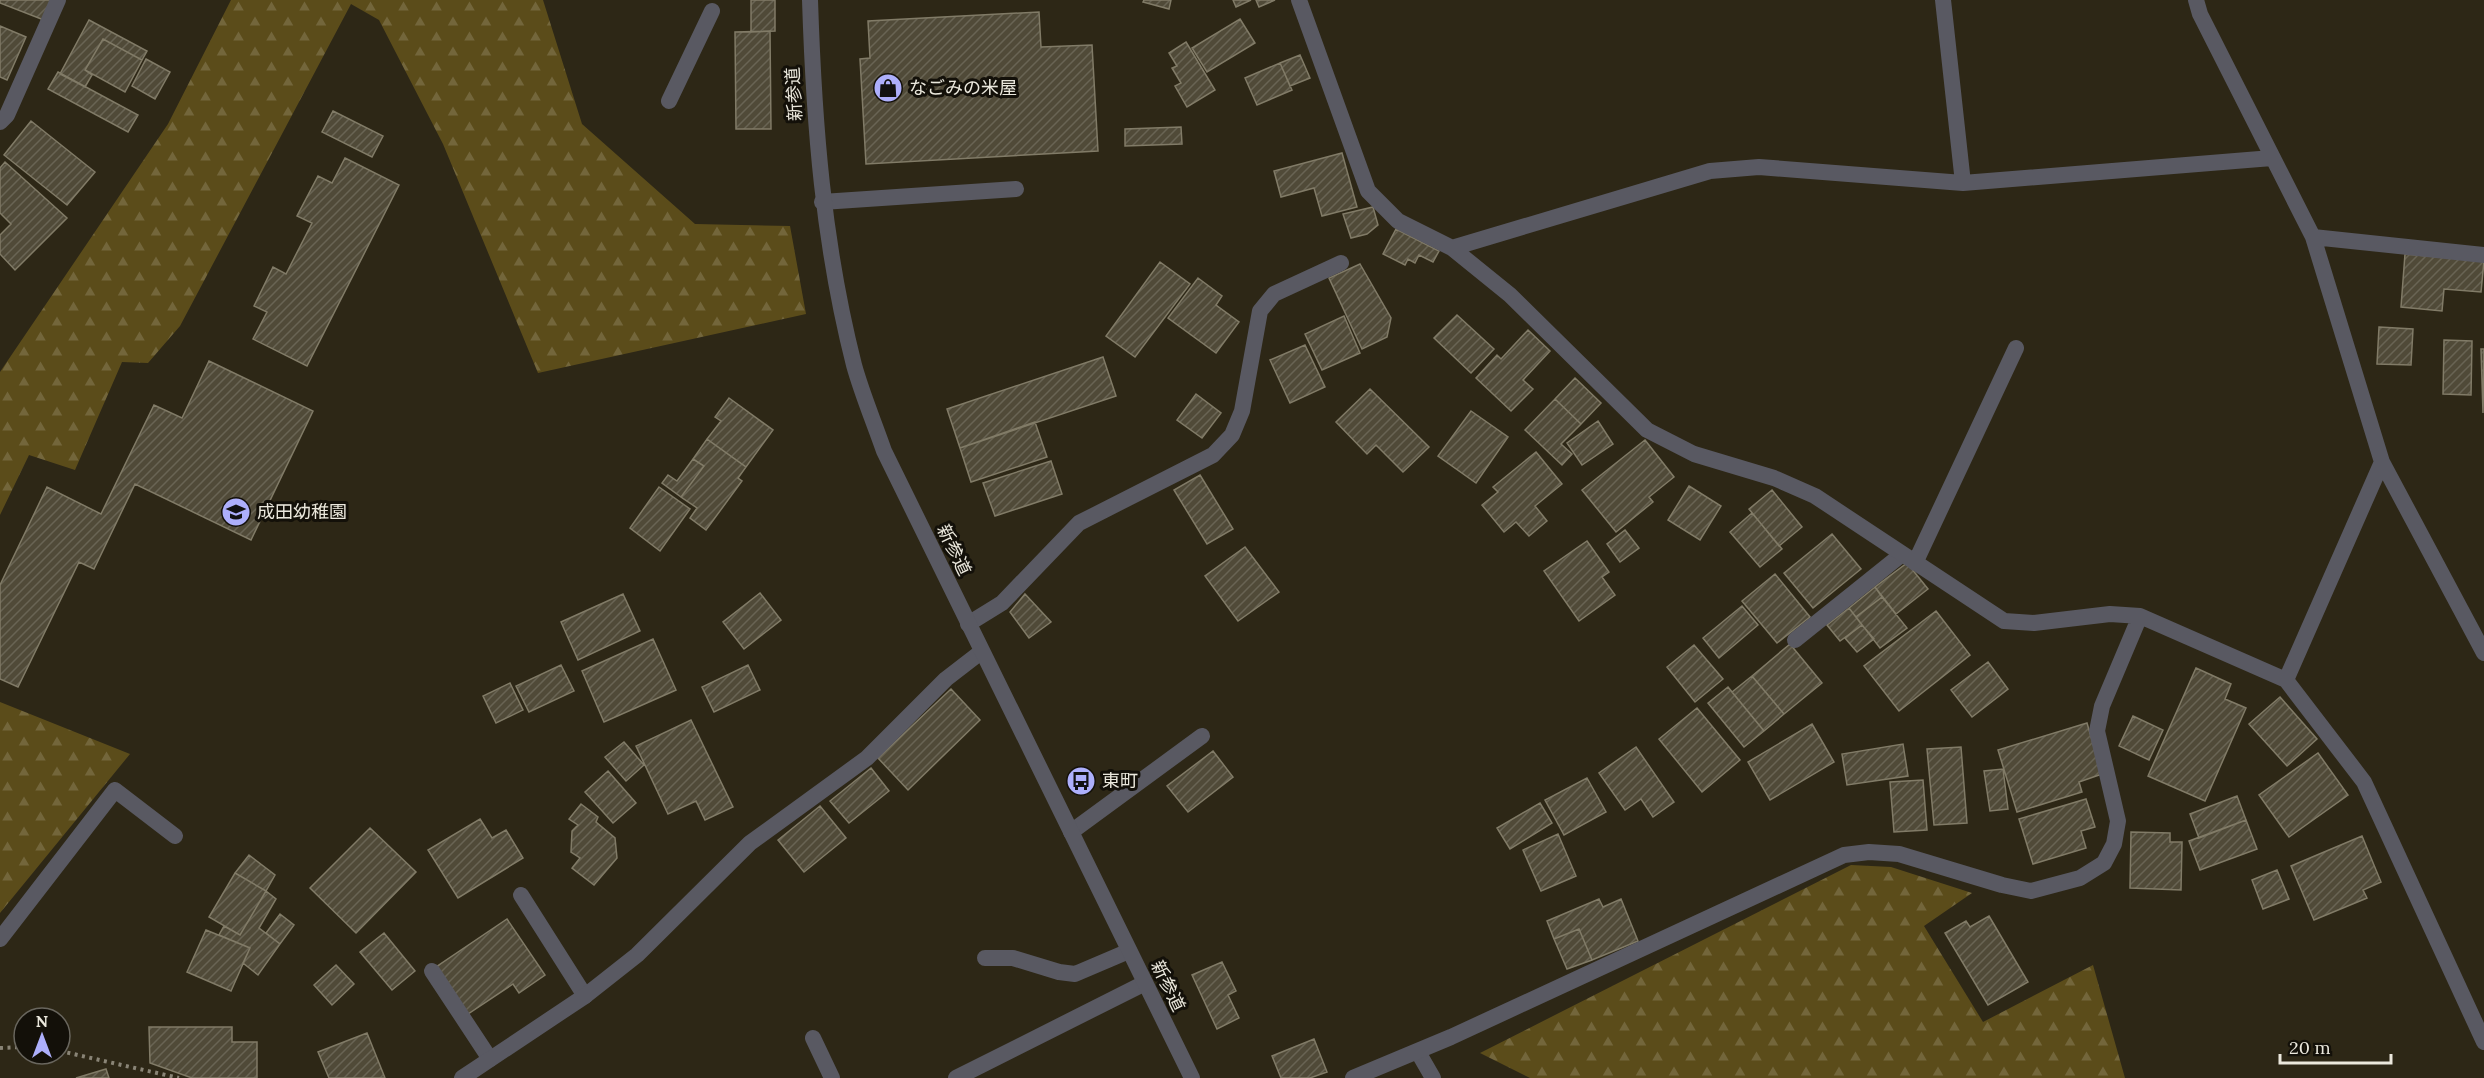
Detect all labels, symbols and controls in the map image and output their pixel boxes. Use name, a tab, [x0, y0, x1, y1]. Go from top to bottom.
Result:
street label: 新参道	[781, 66, 806, 122]
shop icon: なごみの米屋	[872, 72, 904, 104]
place label: なごみの米屋	[909, 76, 1017, 99]
school or university icon: 成田幼稚園	[220, 496, 252, 528]
place label: 成田幼稚園	[257, 500, 347, 523]
street label: 新参道	[932, 520, 977, 579]
bus stop icon: 東町	[1065, 765, 1097, 797]
place label: 東町	[1102, 769, 1138, 792]
street label: 新参道	[1146, 956, 1191, 1015]
north arrow	[12, 1006, 72, 1066]
text: N	[36, 1011, 48, 1031]
scale bar	[2280, 1027, 2391, 1065]
text: 20 m	[2289, 1036, 2331, 1059]

